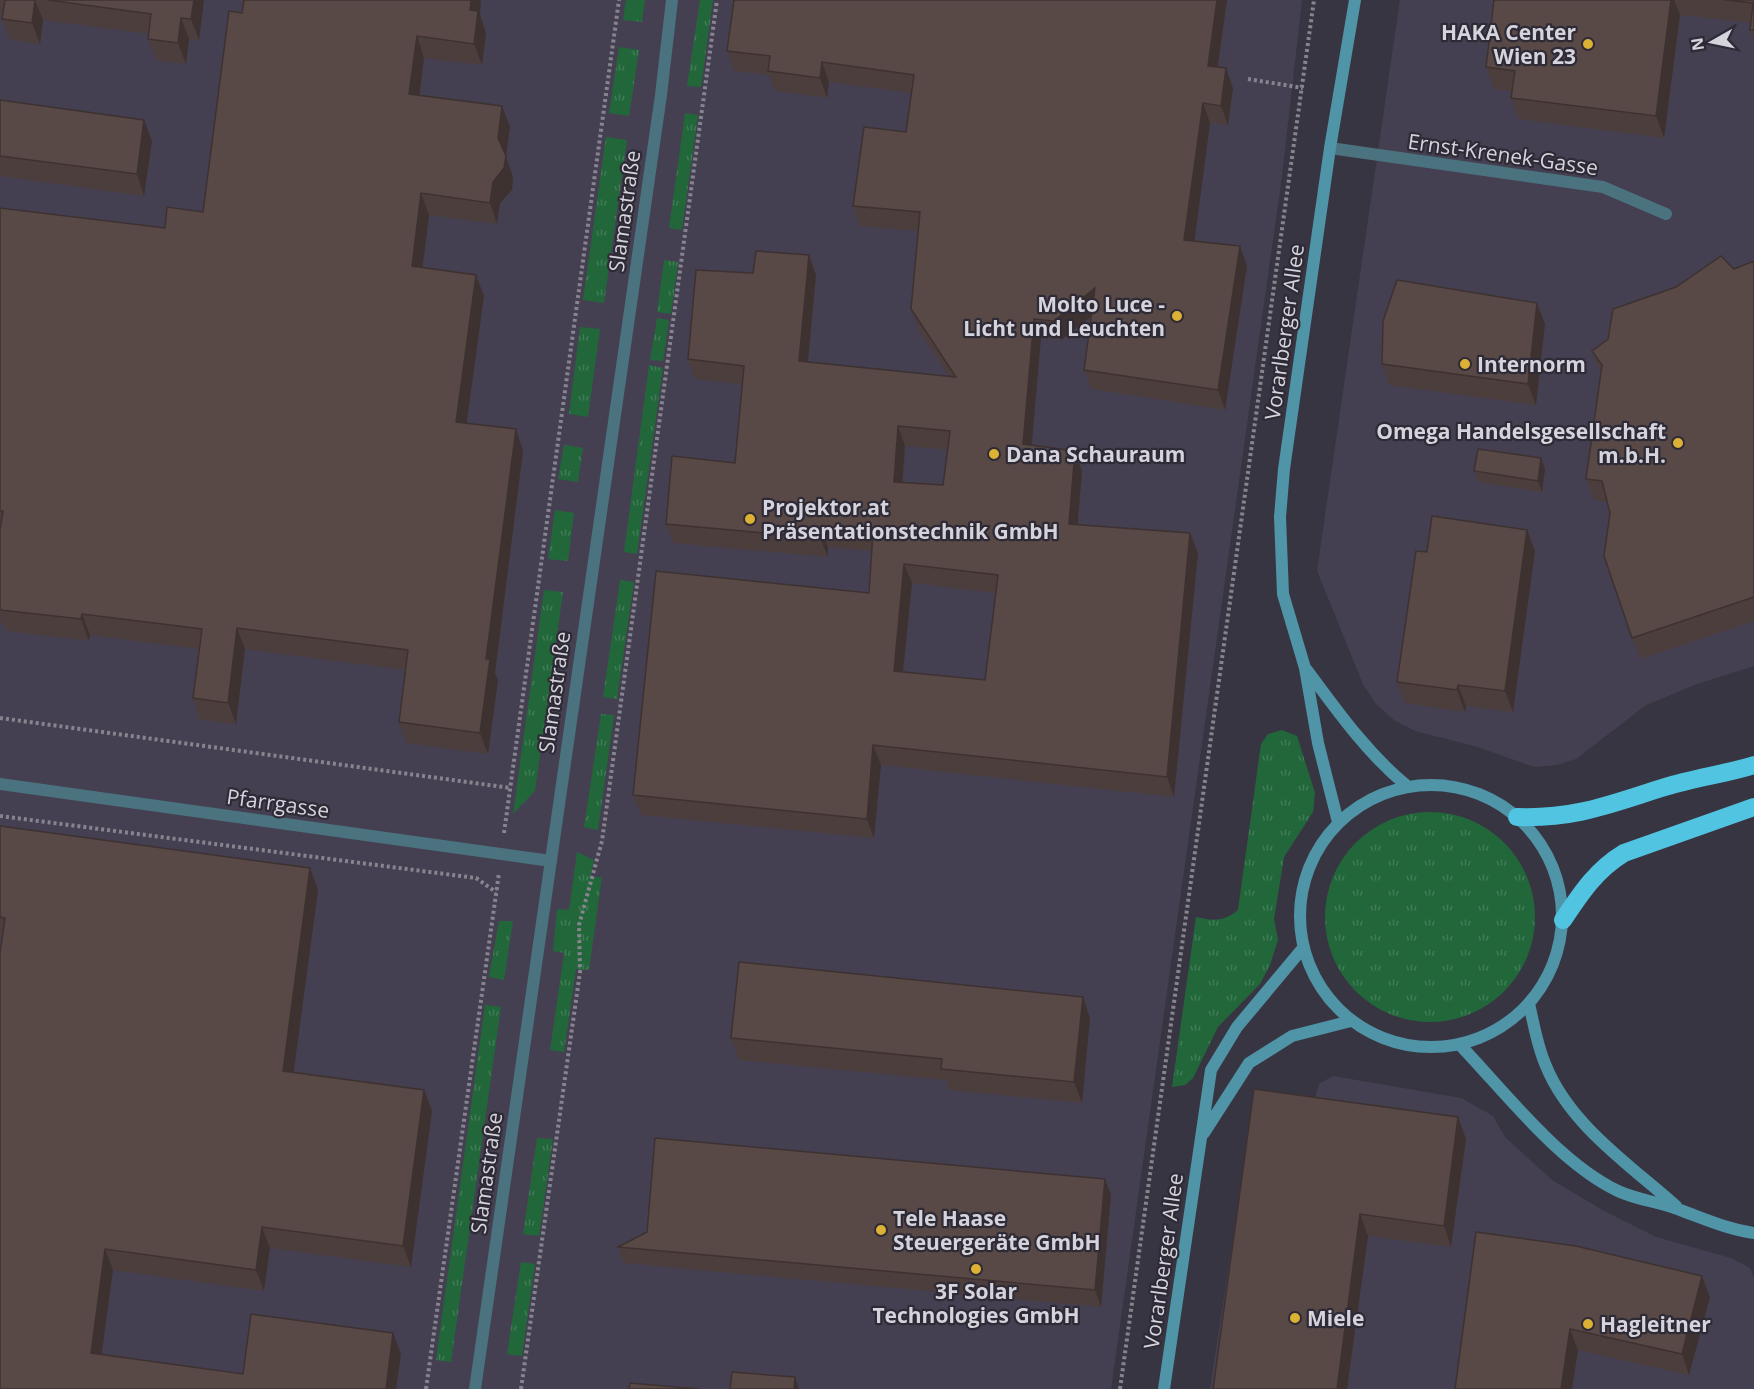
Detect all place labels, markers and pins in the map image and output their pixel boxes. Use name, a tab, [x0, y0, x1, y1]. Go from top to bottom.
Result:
place label: HAKA Center Wien 23	[1441, 18, 1576, 70]
marker: HAKA Center Wien 23	[1581, 37, 1595, 51]
place label: Molto Luce - Licht und Leuchten	[963, 290, 1165, 342]
marker: Molto Luce - Licht und Leuchten	[1170, 309, 1184, 323]
place label: Internorm	[1477, 350, 1586, 378]
marker: Internorm	[1458, 357, 1472, 371]
place label: Omega Handelsgesellschaft m.b.H.	[1376, 417, 1666, 469]
marker: Omega Handelsgesellschaft m.b.H.	[1671, 436, 1685, 450]
place label: Dana Schauraum	[1006, 440, 1185, 468]
marker: Dana Schauraum	[987, 447, 1001, 461]
place label: Projektor.at Präsentationstechnik GmbH	[762, 493, 1059, 545]
marker: Projektor.at Präsentationstechnik GmbH	[743, 512, 757, 526]
place label: Tele Haase Steuergeräte GmbH	[893, 1204, 1101, 1256]
marker: Tele Haase Steuergeräte GmbH	[874, 1223, 888, 1237]
marker: 3F Solar Technologies GmbH	[969, 1262, 983, 1276]
place label: 3F Solar Technologies GmbH	[872, 1277, 1080, 1329]
place label: Miele	[1307, 1304, 1364, 1332]
place label: Hagleitner	[1600, 1310, 1711, 1338]
marker: Miele	[1288, 1311, 1302, 1325]
marker: Hagleitner	[1581, 1317, 1595, 1331]

